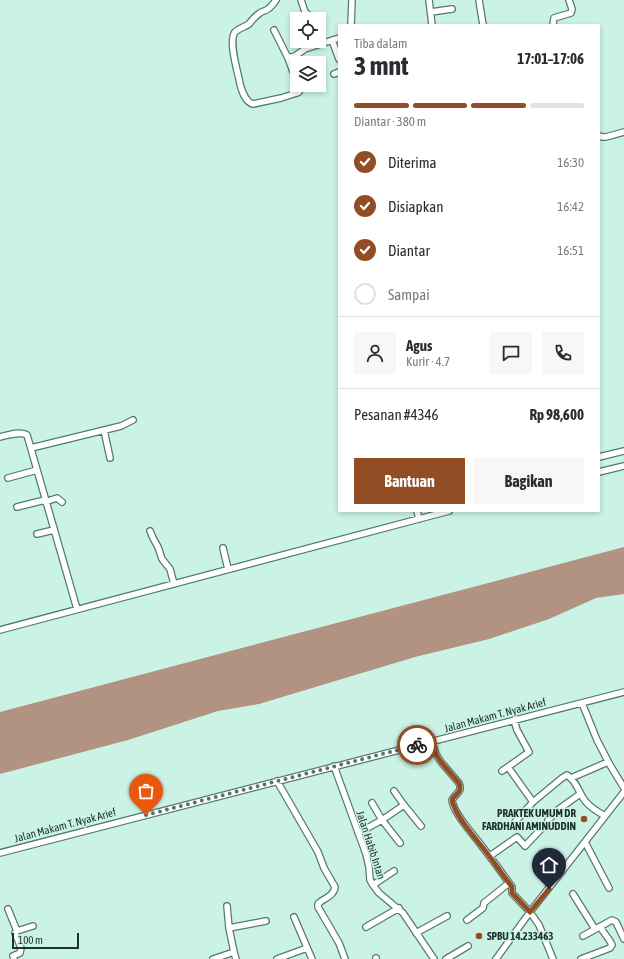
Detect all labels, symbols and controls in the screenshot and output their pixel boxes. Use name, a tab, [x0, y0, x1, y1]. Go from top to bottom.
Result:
map controls	[290, 12, 326, 92]
button: locate	[290, 12, 326, 48]
text: Tiba dalam	[354, 36, 407, 51]
text: 17:01–17:06	[517, 50, 584, 67]
text: 3 mnt	[354, 51, 409, 81]
button: layers	[290, 56, 326, 92]
text: Diantar · 380 m	[354, 114, 426, 129]
icon: check	[354, 151, 376, 173]
text: Diterima	[388, 154, 436, 171]
text: 16:30	[557, 155, 584, 170]
icon: check	[354, 195, 376, 217]
text: Disiapkan	[388, 198, 444, 215]
text: 16:42	[557, 199, 584, 214]
icon: check	[354, 239, 376, 261]
text: Diantar	[388, 242, 430, 259]
text: 16:51	[557, 243, 584, 258]
text: Sampai	[388, 286, 430, 303]
button: person	[354, 332, 396, 374]
button: chat	[490, 332, 532, 374]
button: phone	[542, 332, 584, 374]
text: Agus	[406, 337, 432, 354]
text: Kurir · 4.7	[406, 354, 450, 369]
text: Pesanan #4346	[354, 406, 439, 423]
text: Rp 98,600	[529, 406, 584, 423]
button: Bantuan	[354, 458, 465, 504]
button: Bagikan	[473, 458, 584, 504]
street label: Jalan Makam T. Nyak Arief	[443, 696, 547, 734]
courier	[397, 725, 437, 765]
icon: bike	[406, 734, 428, 756]
pin	[129, 774, 163, 815]
icon: bag	[135, 780, 157, 802]
street label: Jalan Makam T. Nyak Arief	[13, 806, 117, 844]
place label: PRAKTEK UMUM DR FARDHANI AMINUDDIN	[482, 807, 576, 832]
street label: Jalan Habib Intan	[354, 809, 388, 881]
marker: PRAKTEK UMUM DR FARDHANI AMINUDDIN	[579, 814, 589, 824]
pin	[532, 848, 566, 889]
icon: home	[538, 854, 560, 876]
place label: SPBU 14.233463	[487, 930, 554, 942]
scale bar	[12, 931, 79, 950]
marker: SPBU 14.233463	[474, 931, 484, 941]
text: 100 m	[18, 934, 43, 946]

